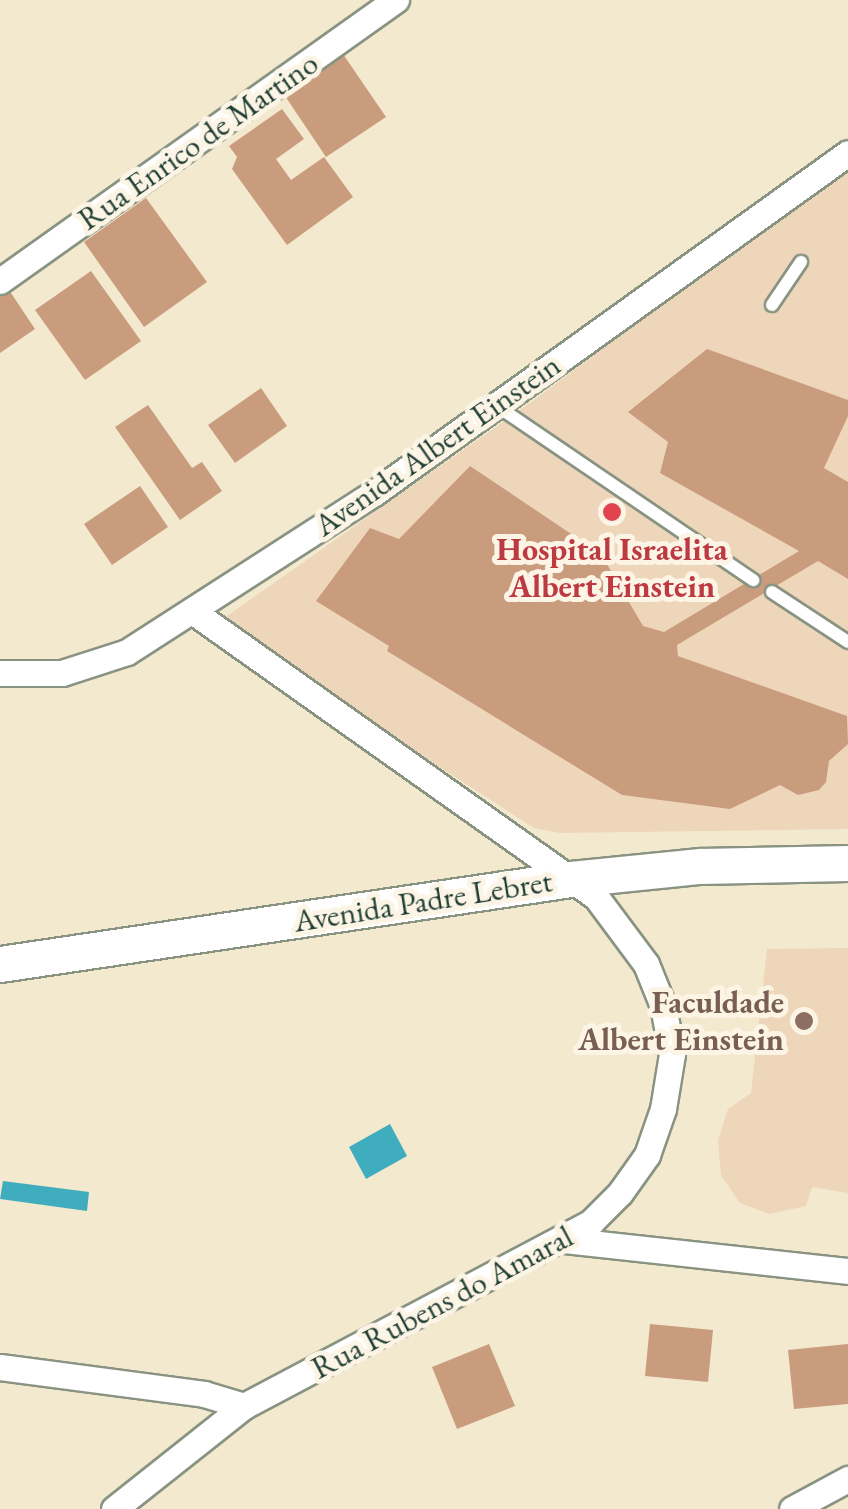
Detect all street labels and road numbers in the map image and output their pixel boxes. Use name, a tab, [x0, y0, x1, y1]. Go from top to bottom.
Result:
street label: Rua Enrico de Martino	[71, 44, 325, 238]
street label: Avenida Albert Einstein	[306, 346, 568, 544]
street label: Avenida Padre Lebret	[291, 862, 555, 940]
street label: Rua Rubens do Amaral	[305, 1217, 579, 1387]

